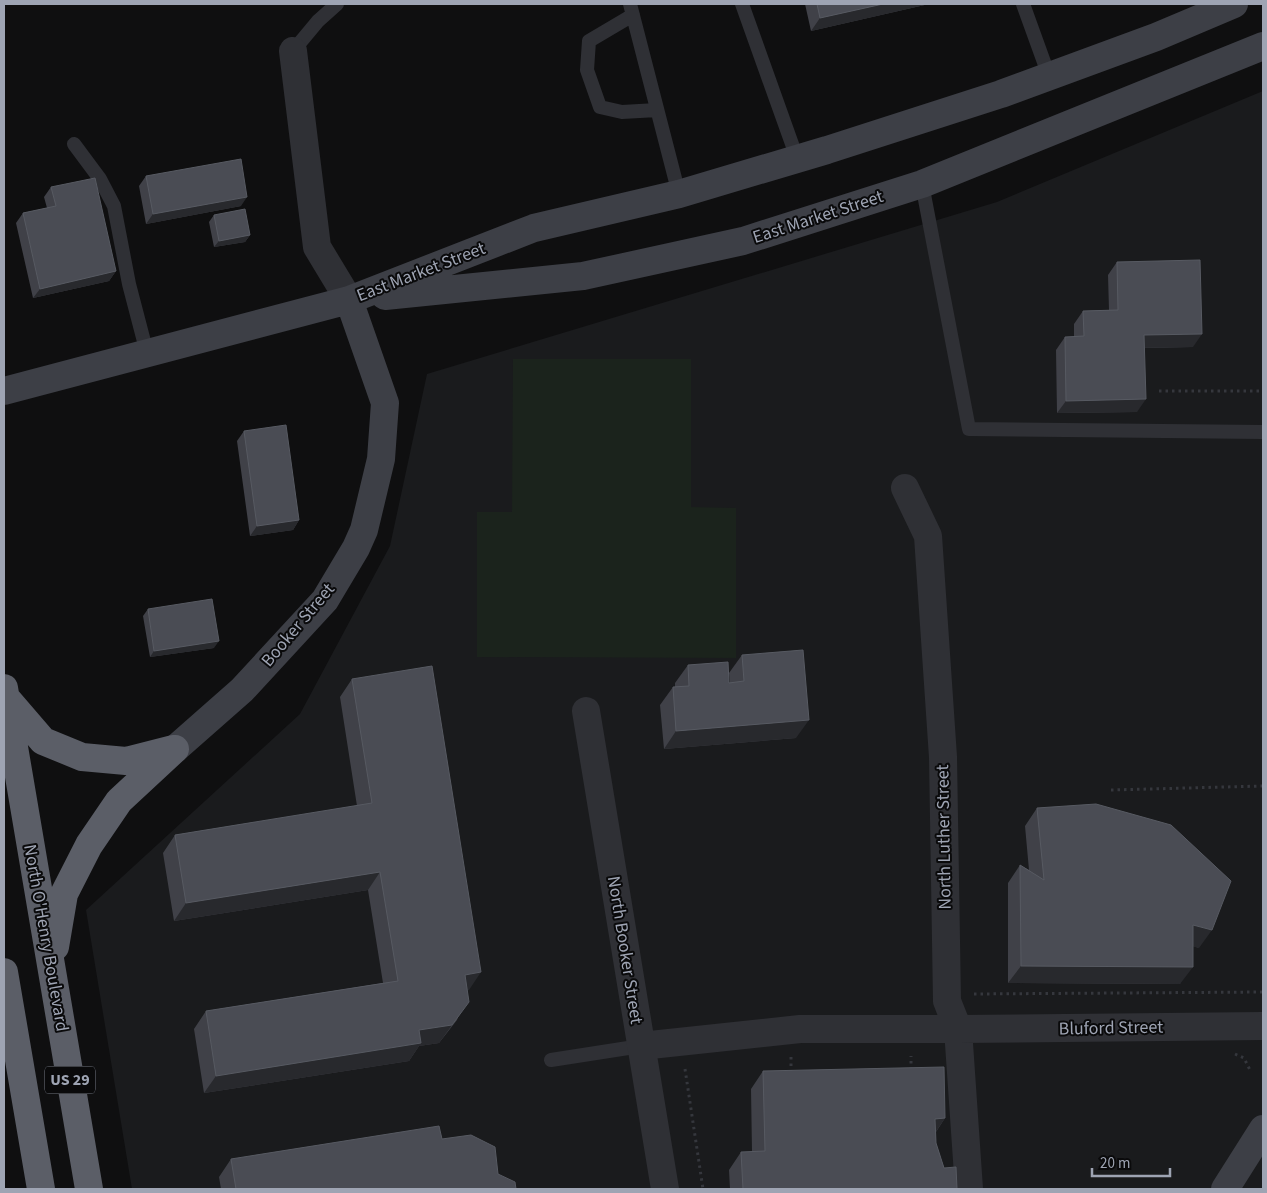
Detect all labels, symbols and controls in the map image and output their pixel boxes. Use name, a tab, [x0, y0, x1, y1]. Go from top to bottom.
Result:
street label: East Market Street	[749, 184, 887, 250]
street label: East Market Street	[353, 236, 489, 308]
street label: Booker Street	[255, 578, 341, 672]
street label: North Luther Street	[930, 764, 958, 910]
street label: North O'Henry Boulevard	[17, 842, 75, 1034]
street label: North Booker Street	[601, 874, 649, 1026]
street label: Bluford Street	[1059, 1015, 1163, 1041]
road number: US 29	[45, 1066, 95, 1094]
scale bar	[1092, 1146, 1170, 1178]
text: 20 m	[1100, 1153, 1130, 1174]

